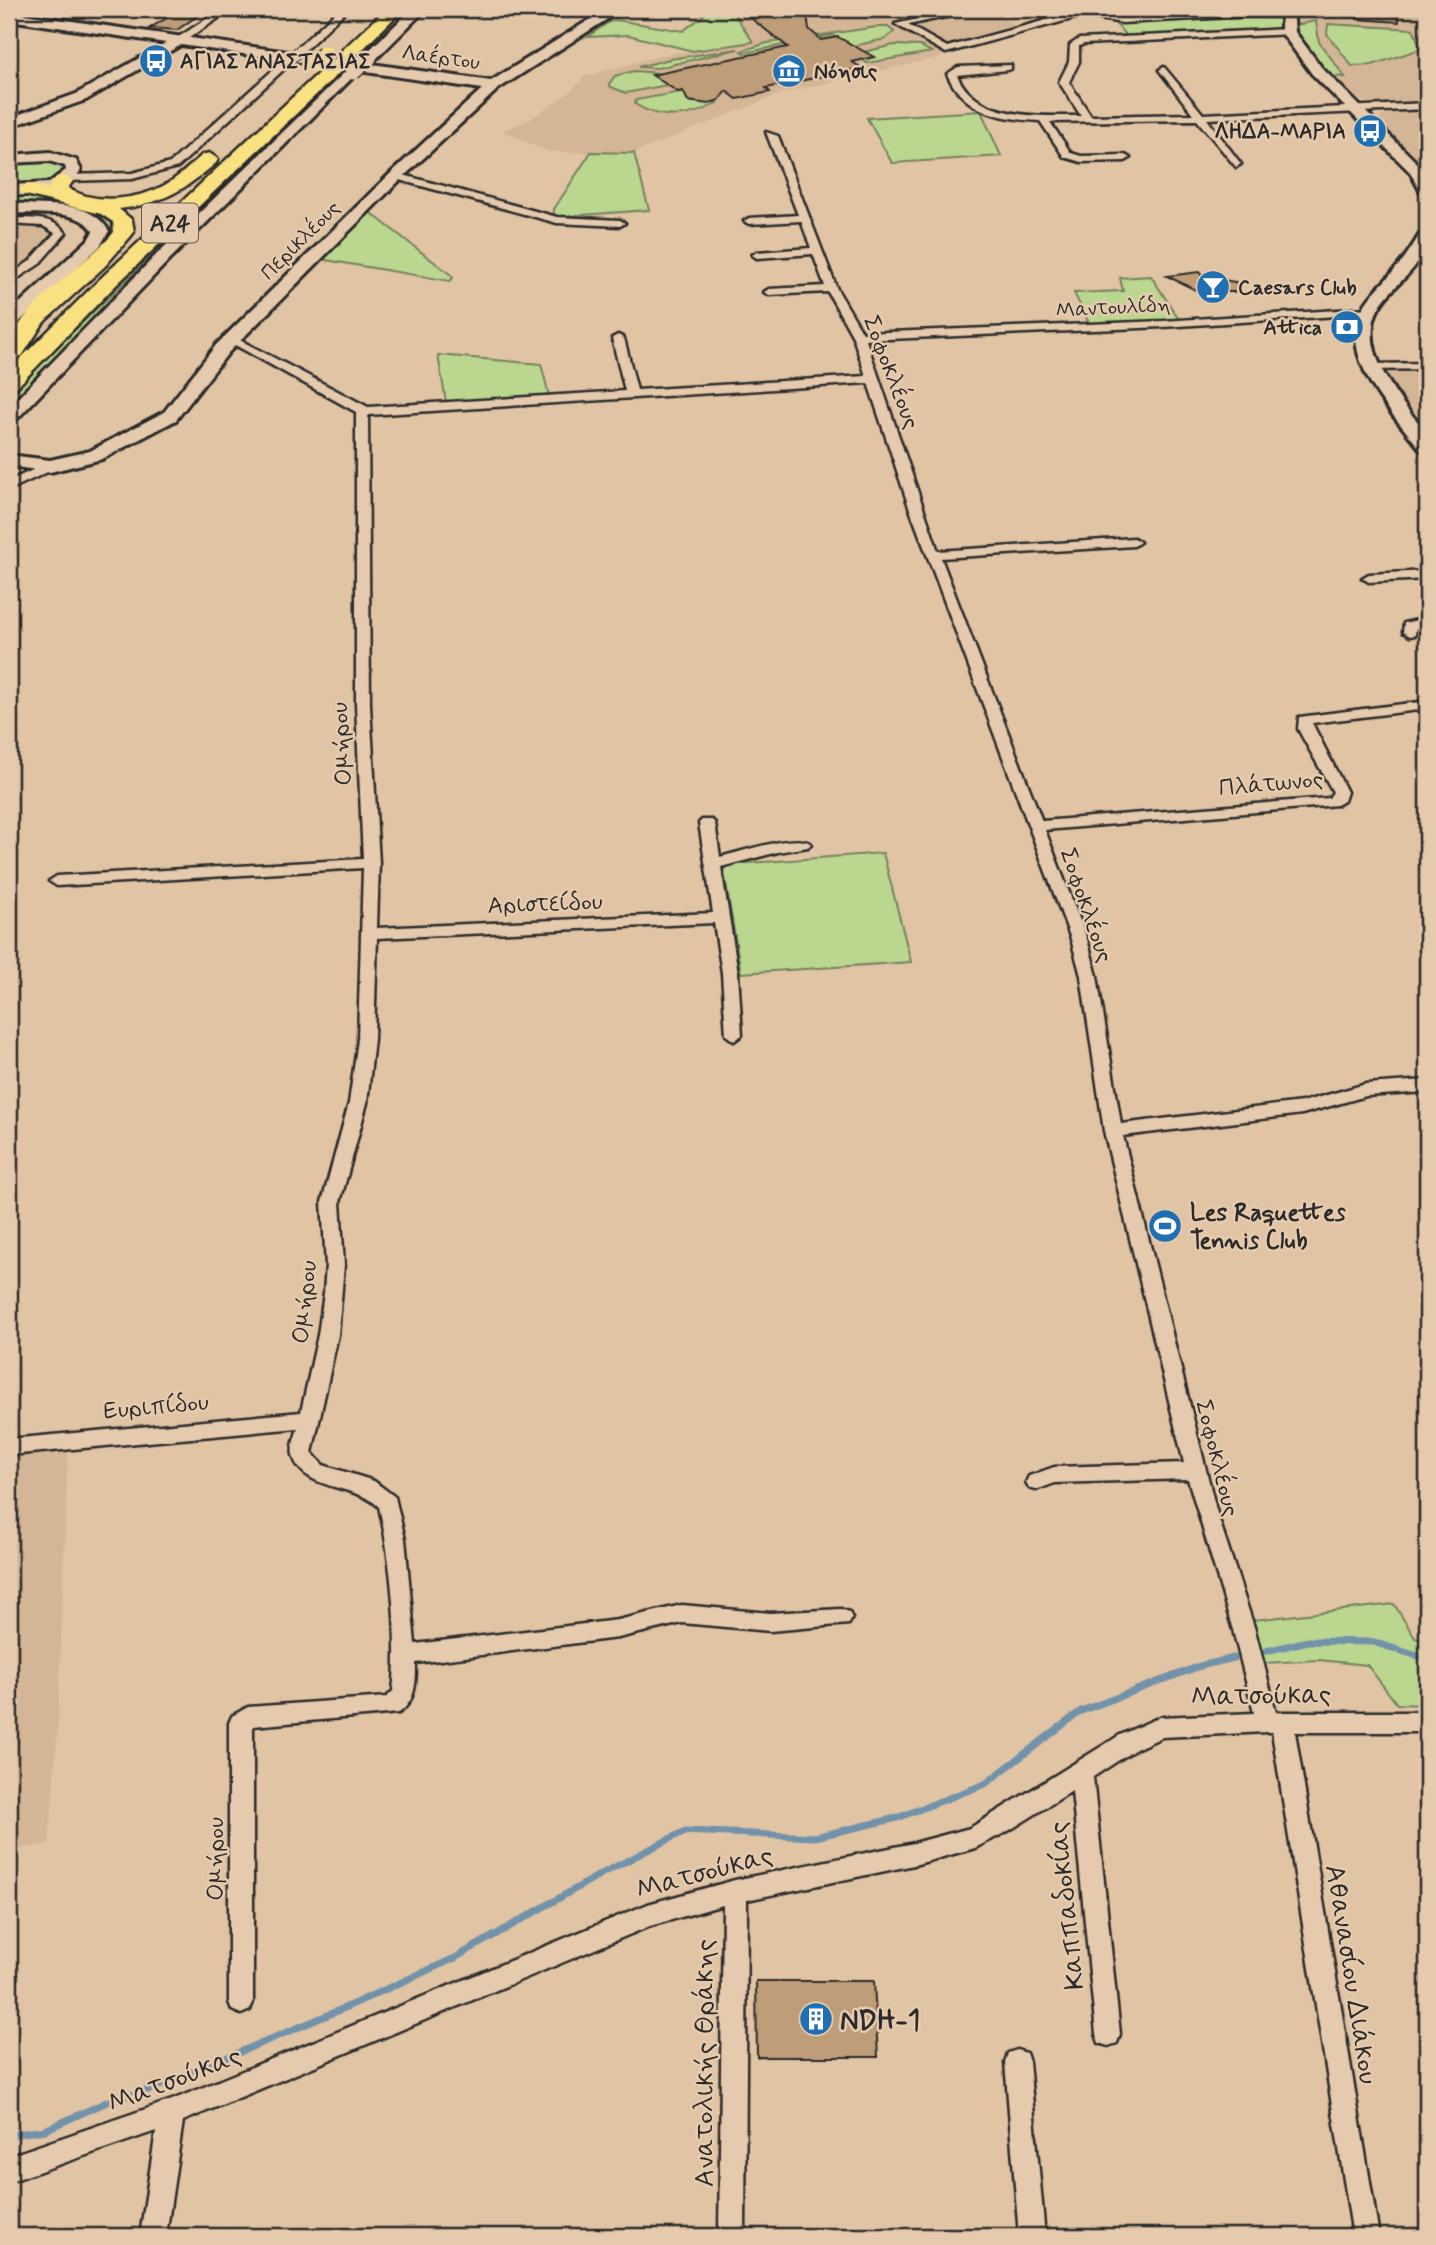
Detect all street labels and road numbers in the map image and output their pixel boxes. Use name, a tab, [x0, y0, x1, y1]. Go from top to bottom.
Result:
street label: Λαέρτου	[400, 38, 482, 77]
street label: Περικλέους	[254, 194, 347, 287]
road number: Α24	[142, 204, 198, 243]
street label: Μαντουλίδη	[1055, 291, 1171, 325]
street label: Σοφοκλέους	[855, 311, 927, 434]
street label: Ομήρου	[325, 701, 360, 787]
street label: Πλάτωνος	[1218, 764, 1325, 804]
street label: Σοφοκλέους	[1052, 844, 1121, 967]
street label: Αριστείδου	[487, 887, 603, 922]
street label: Ομήρου	[286, 1259, 325, 1346]
street label: Ευριπίδου	[102, 1387, 210, 1428]
street label: Σοφοκλέους	[1187, 1397, 1247, 1520]
street label: Ματσούκας	[1191, 1677, 1332, 1716]
street label: Ομήρου	[201, 1817, 232, 1901]
street label: Καππαδοκίας	[1040, 1820, 1095, 1992]
street label: Ματσούκας	[632, 1837, 777, 1909]
street label: Αθανασίου Διάκου	[1315, 1862, 1386, 2087]
street label: Ανατολικής Θράκης	[687, 1939, 724, 2187]
street label: Ματσούκας	[103, 2038, 247, 2123]

